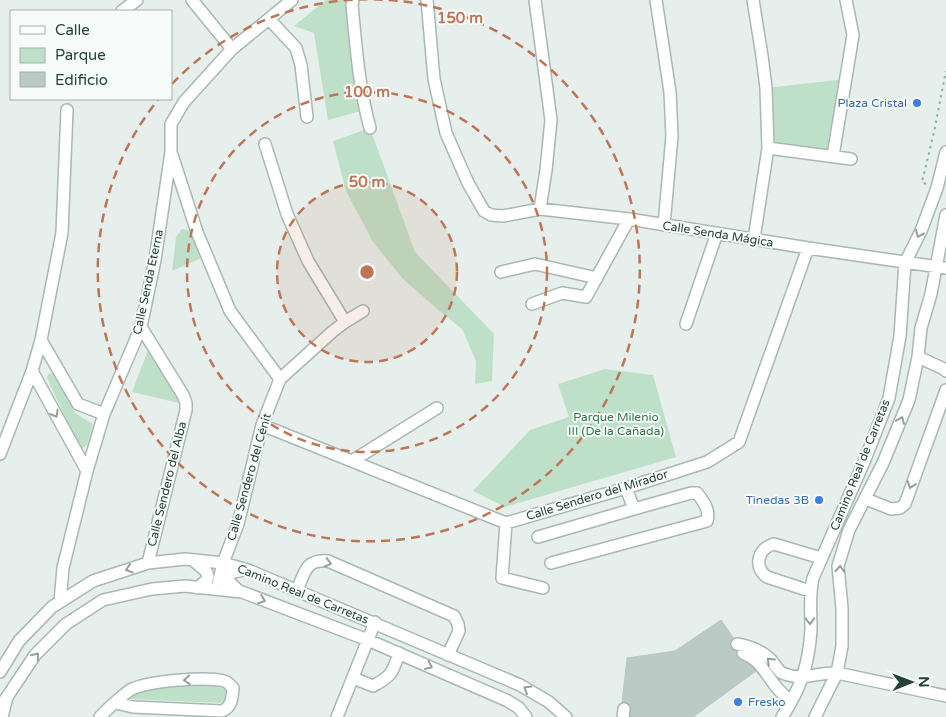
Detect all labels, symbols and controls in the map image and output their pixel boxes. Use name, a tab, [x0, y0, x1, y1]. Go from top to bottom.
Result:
text: 150 m	[437, 9, 483, 27]
legend	[10, 10, 172, 100]
text: Calle	[55, 21, 90, 39]
text: Parque	[55, 46, 106, 64]
text: Edificio	[55, 71, 108, 89]
text: 100 m	[344, 83, 390, 101]
place label: Plaza Cristal	[838, 96, 907, 110]
marker: Plaza Cristal	[911, 97, 923, 109]
text: 50 m	[349, 173, 385, 191]
street label: Calle Senda Mágica	[662, 218, 774, 250]
street label: Calle Senda Eterna	[130, 228, 166, 336]
one-way arrow	[915, 229, 926, 238]
centre of rings	[358, 263, 376, 281]
street label: Camino Real de Carretas	[827, 397, 893, 533]
one-way arrow	[49, 408, 59, 417]
park label: Parque Milenio III (De la Cañada)	[568, 410, 664, 438]
street label: Calle Sendero del Cénit	[224, 411, 274, 542]
one-way arrow	[894, 416, 905, 425]
street label: Calle Sendero del Alba	[145, 420, 189, 548]
street label: Calle Sendero del Mirador	[524, 467, 670, 523]
one-way arrow	[907, 480, 917, 489]
place label: Tinedas 3B	[746, 493, 809, 507]
marker: Tinedas 3B	[813, 494, 825, 506]
one-way arrow	[324, 557, 332, 567]
street label: Camino Real de Carretas	[235, 561, 371, 627]
one-way arrow	[125, 564, 133, 574]
one-way arrow	[834, 565, 845, 573]
one-way arrow	[257, 593, 266, 604]
one-way arrow	[805, 617, 816, 625]
one-way arrow	[30, 653, 38, 662]
north arrow	[886, 657, 936, 707]
one-way arrow	[767, 658, 776, 667]
one-way arrow	[424, 660, 433, 671]
one-way arrow	[183, 675, 191, 686]
text: N	[915, 676, 932, 688]
one-way arrow	[523, 685, 532, 695]
place label: Fresko	[748, 695, 786, 709]
marker: Fresko	[732, 696, 744, 708]

